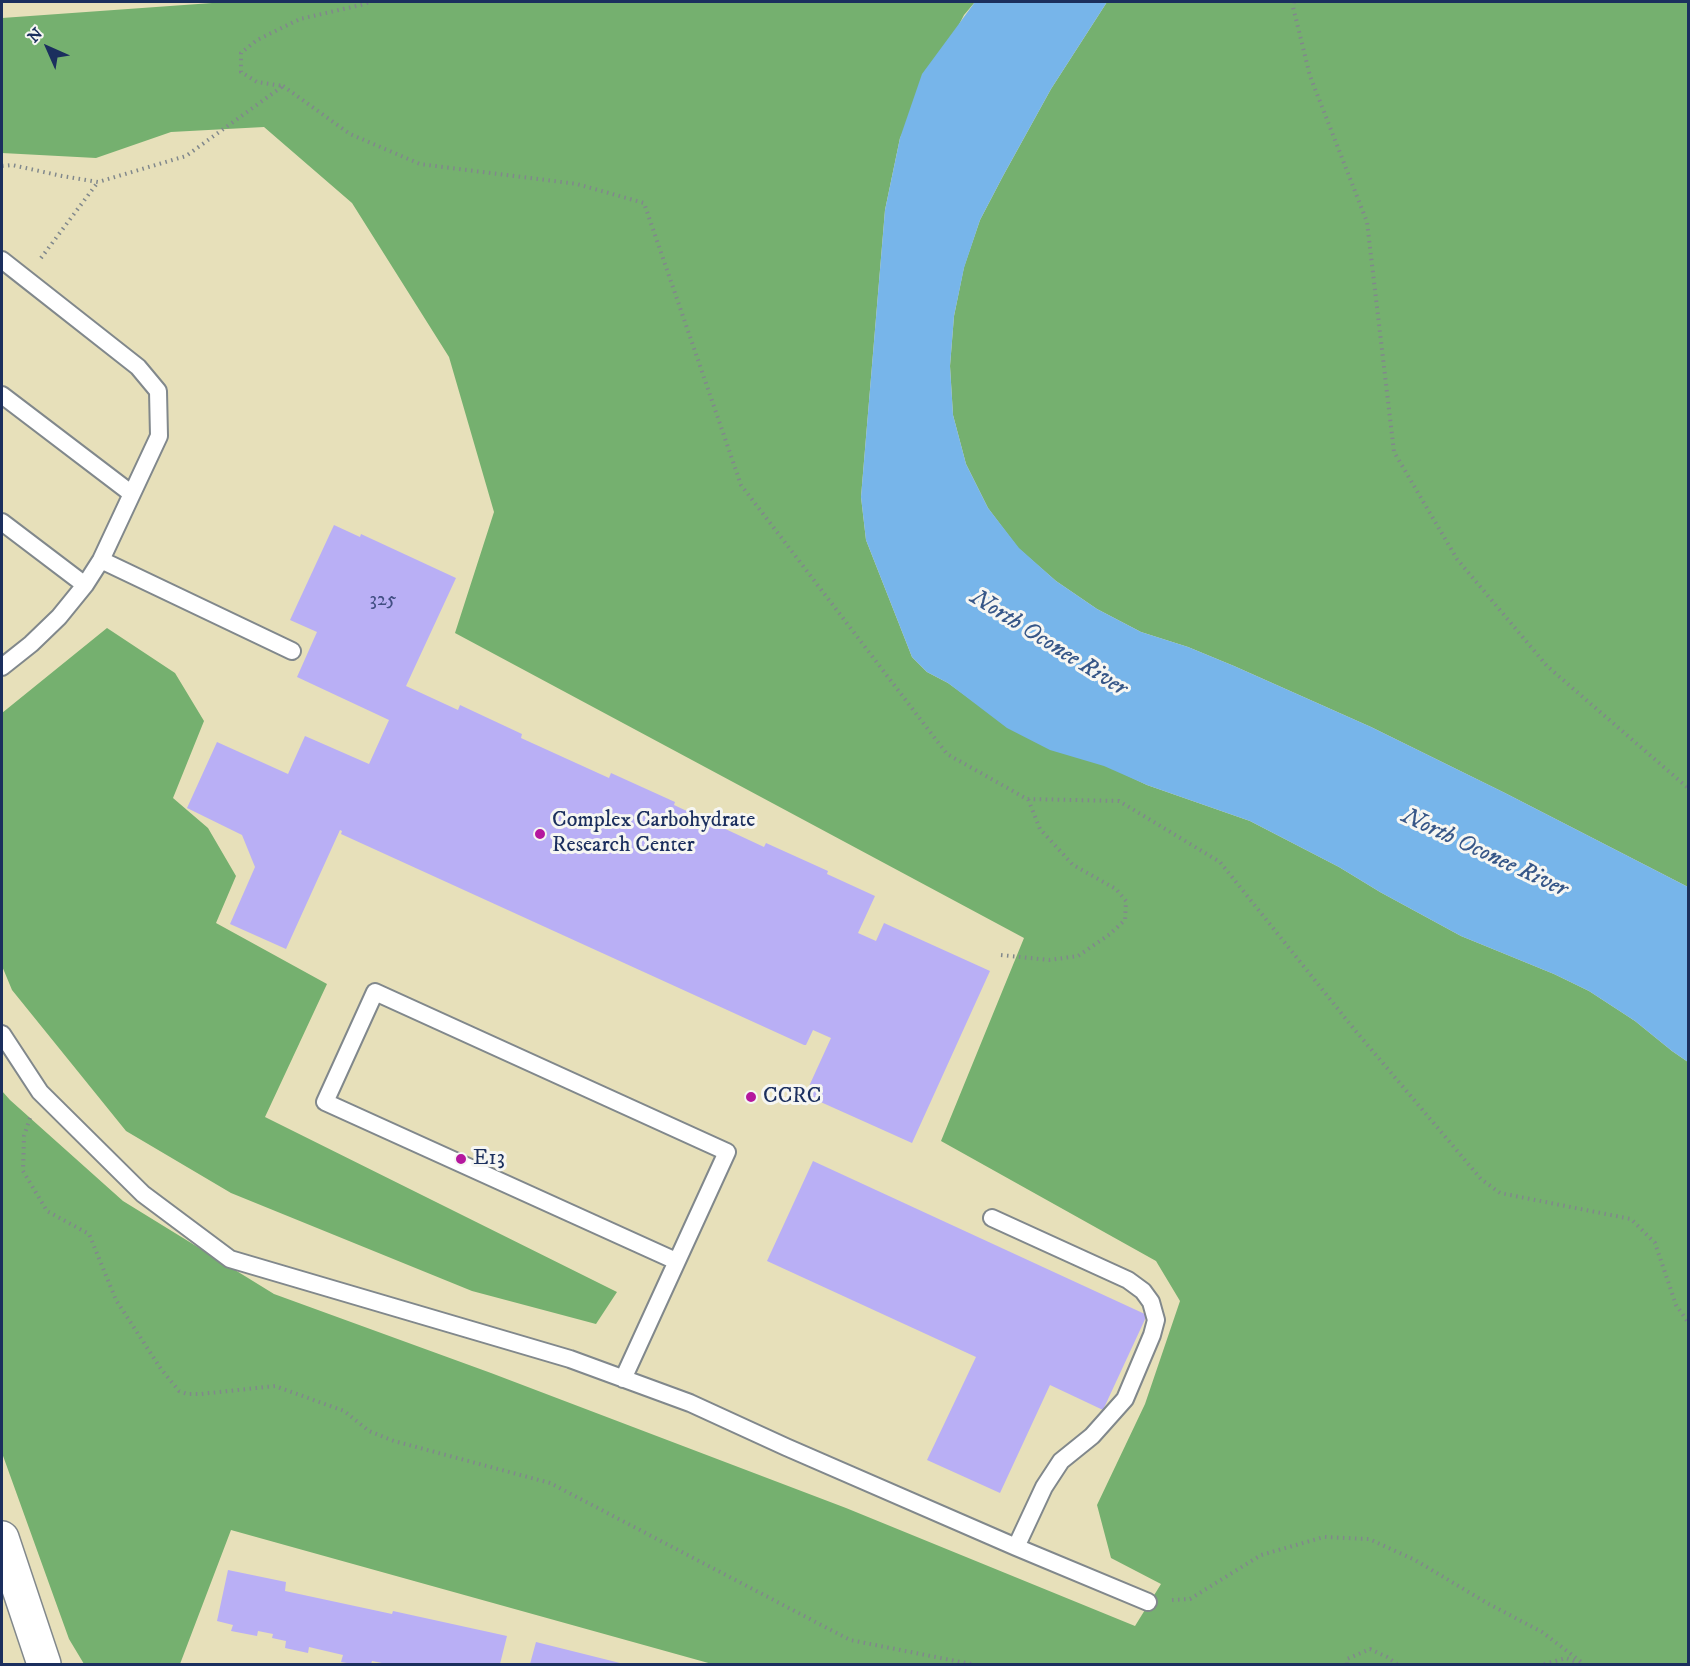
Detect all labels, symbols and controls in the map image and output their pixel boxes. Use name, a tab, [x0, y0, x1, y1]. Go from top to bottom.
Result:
north arrow	[18, 18, 78, 78]
text: N	[24, 24, 47, 47]
water label: North Oconee River	[964, 584, 1132, 704]
house number: 325	[369, 589, 397, 613]
water label: North Oconee River	[1397, 803, 1571, 905]
place label: Complex Carbohydrate Research Center	[552, 808, 755, 860]
marker: Complex Carbohydrate Research Center	[533, 827, 547, 841]
place label: CCRC	[763, 1084, 821, 1110]
marker: CCRC	[744, 1090, 758, 1104]
place label: E13	[473, 1146, 505, 1172]
marker: E13	[454, 1152, 468, 1166]

